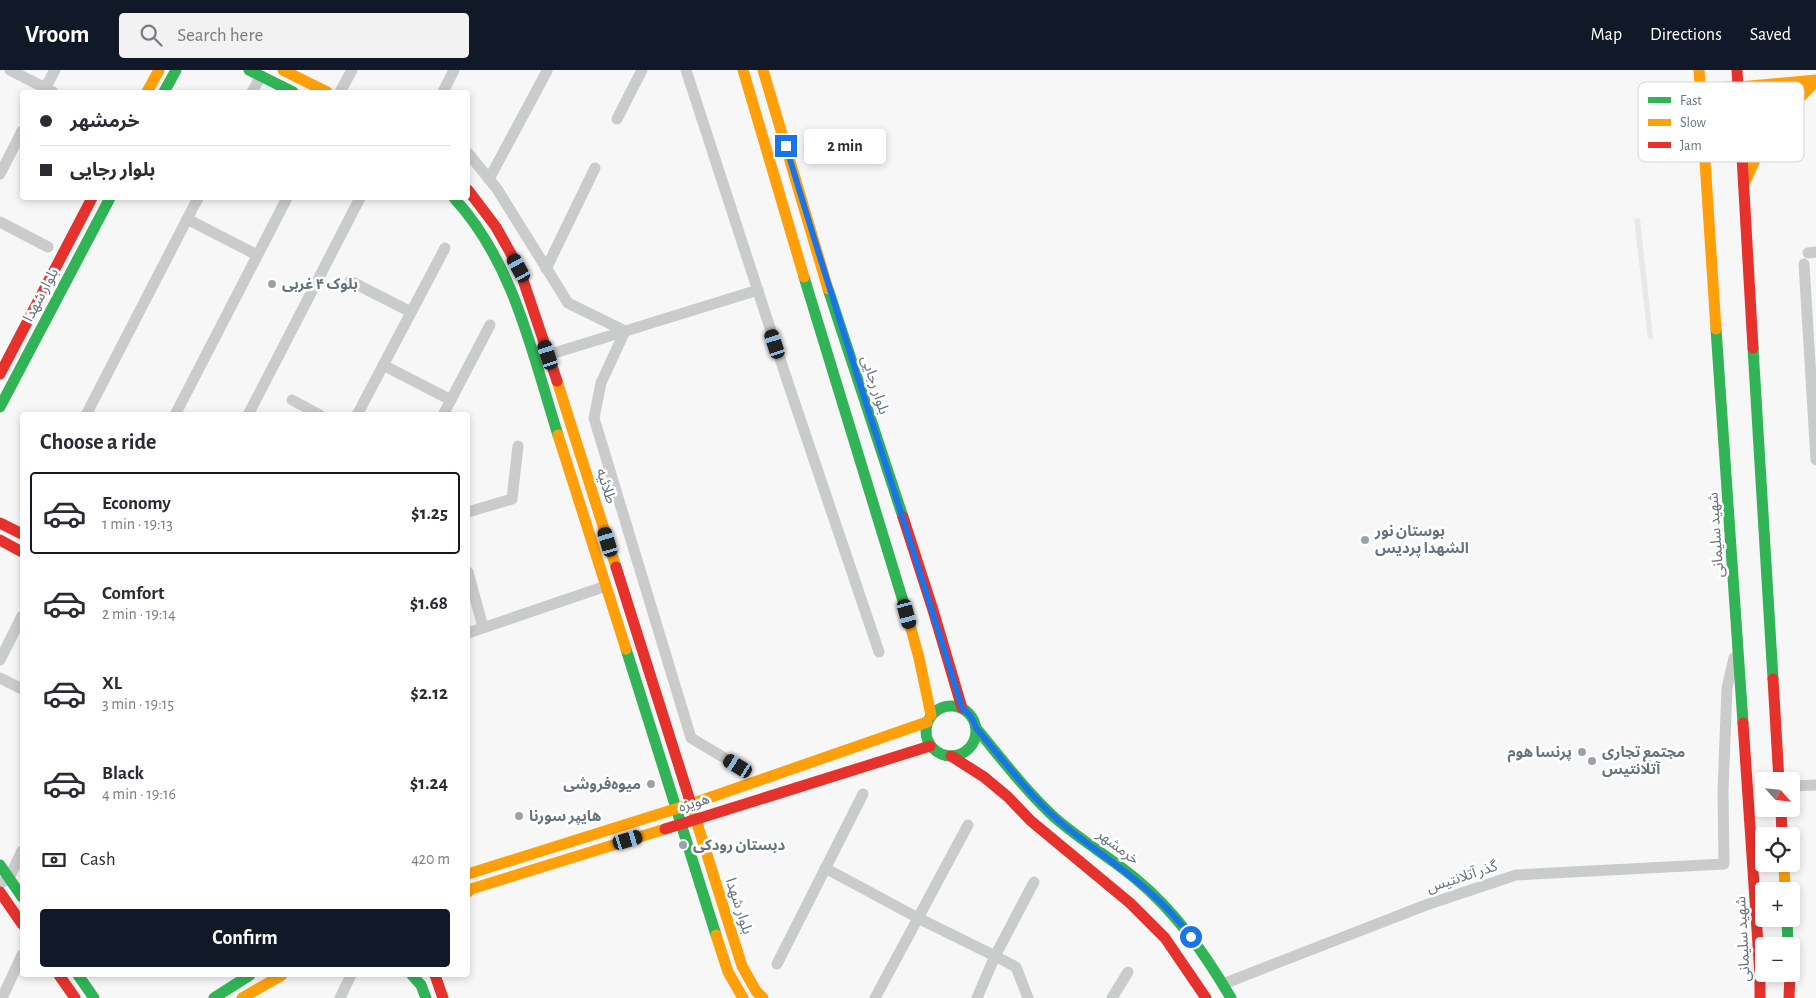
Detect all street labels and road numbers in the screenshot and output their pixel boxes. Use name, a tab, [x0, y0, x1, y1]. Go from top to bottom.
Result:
street label: بلوار شهدا	[21, 266, 62, 325]
street label: بلوار رجایی	[858, 354, 892, 417]
street label: طلائیه	[593, 467, 619, 505]
street label: شهید سلیمانی	[1706, 492, 1727, 578]
street label: هویزه	[677, 791, 712, 816]
street label: خرمشهر	[1093, 826, 1142, 868]
street label: گذر آتلانتیس	[1424, 857, 1500, 896]
street label: بلوار شهدا	[722, 876, 755, 936]
street label: شهید سلیمانی	[1733, 896, 1754, 982]

